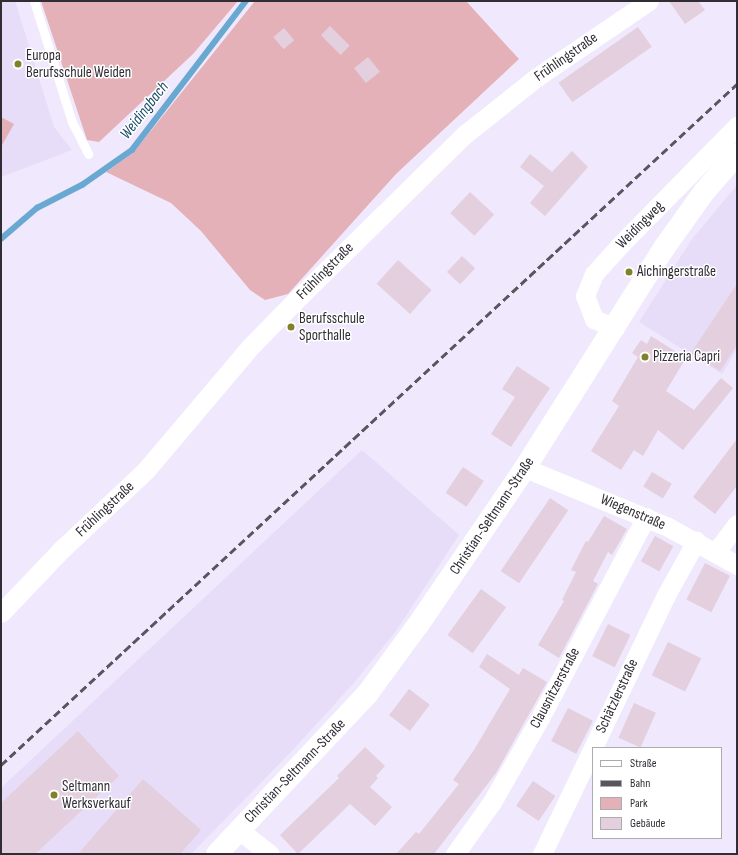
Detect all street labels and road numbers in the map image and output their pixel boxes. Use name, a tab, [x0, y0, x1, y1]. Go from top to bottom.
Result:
street label: Frühlingstraße	[531, 29, 601, 85]
street label: Weidingweg	[612, 197, 668, 253]
street label: Frühlingstraße	[293, 239, 357, 303]
street label: Christian-Seltmann-Straße	[446, 454, 538, 578]
street label: Frühlingstraße	[72, 477, 138, 541]
street label: Wiegenstraße	[598, 490, 668, 534]
street label: Clausnitzerstraße	[526, 645, 584, 731]
street label: Schätzlerstraße	[592, 656, 642, 736]
street label: Christian-Seltmann-Straße	[241, 715, 349, 827]

